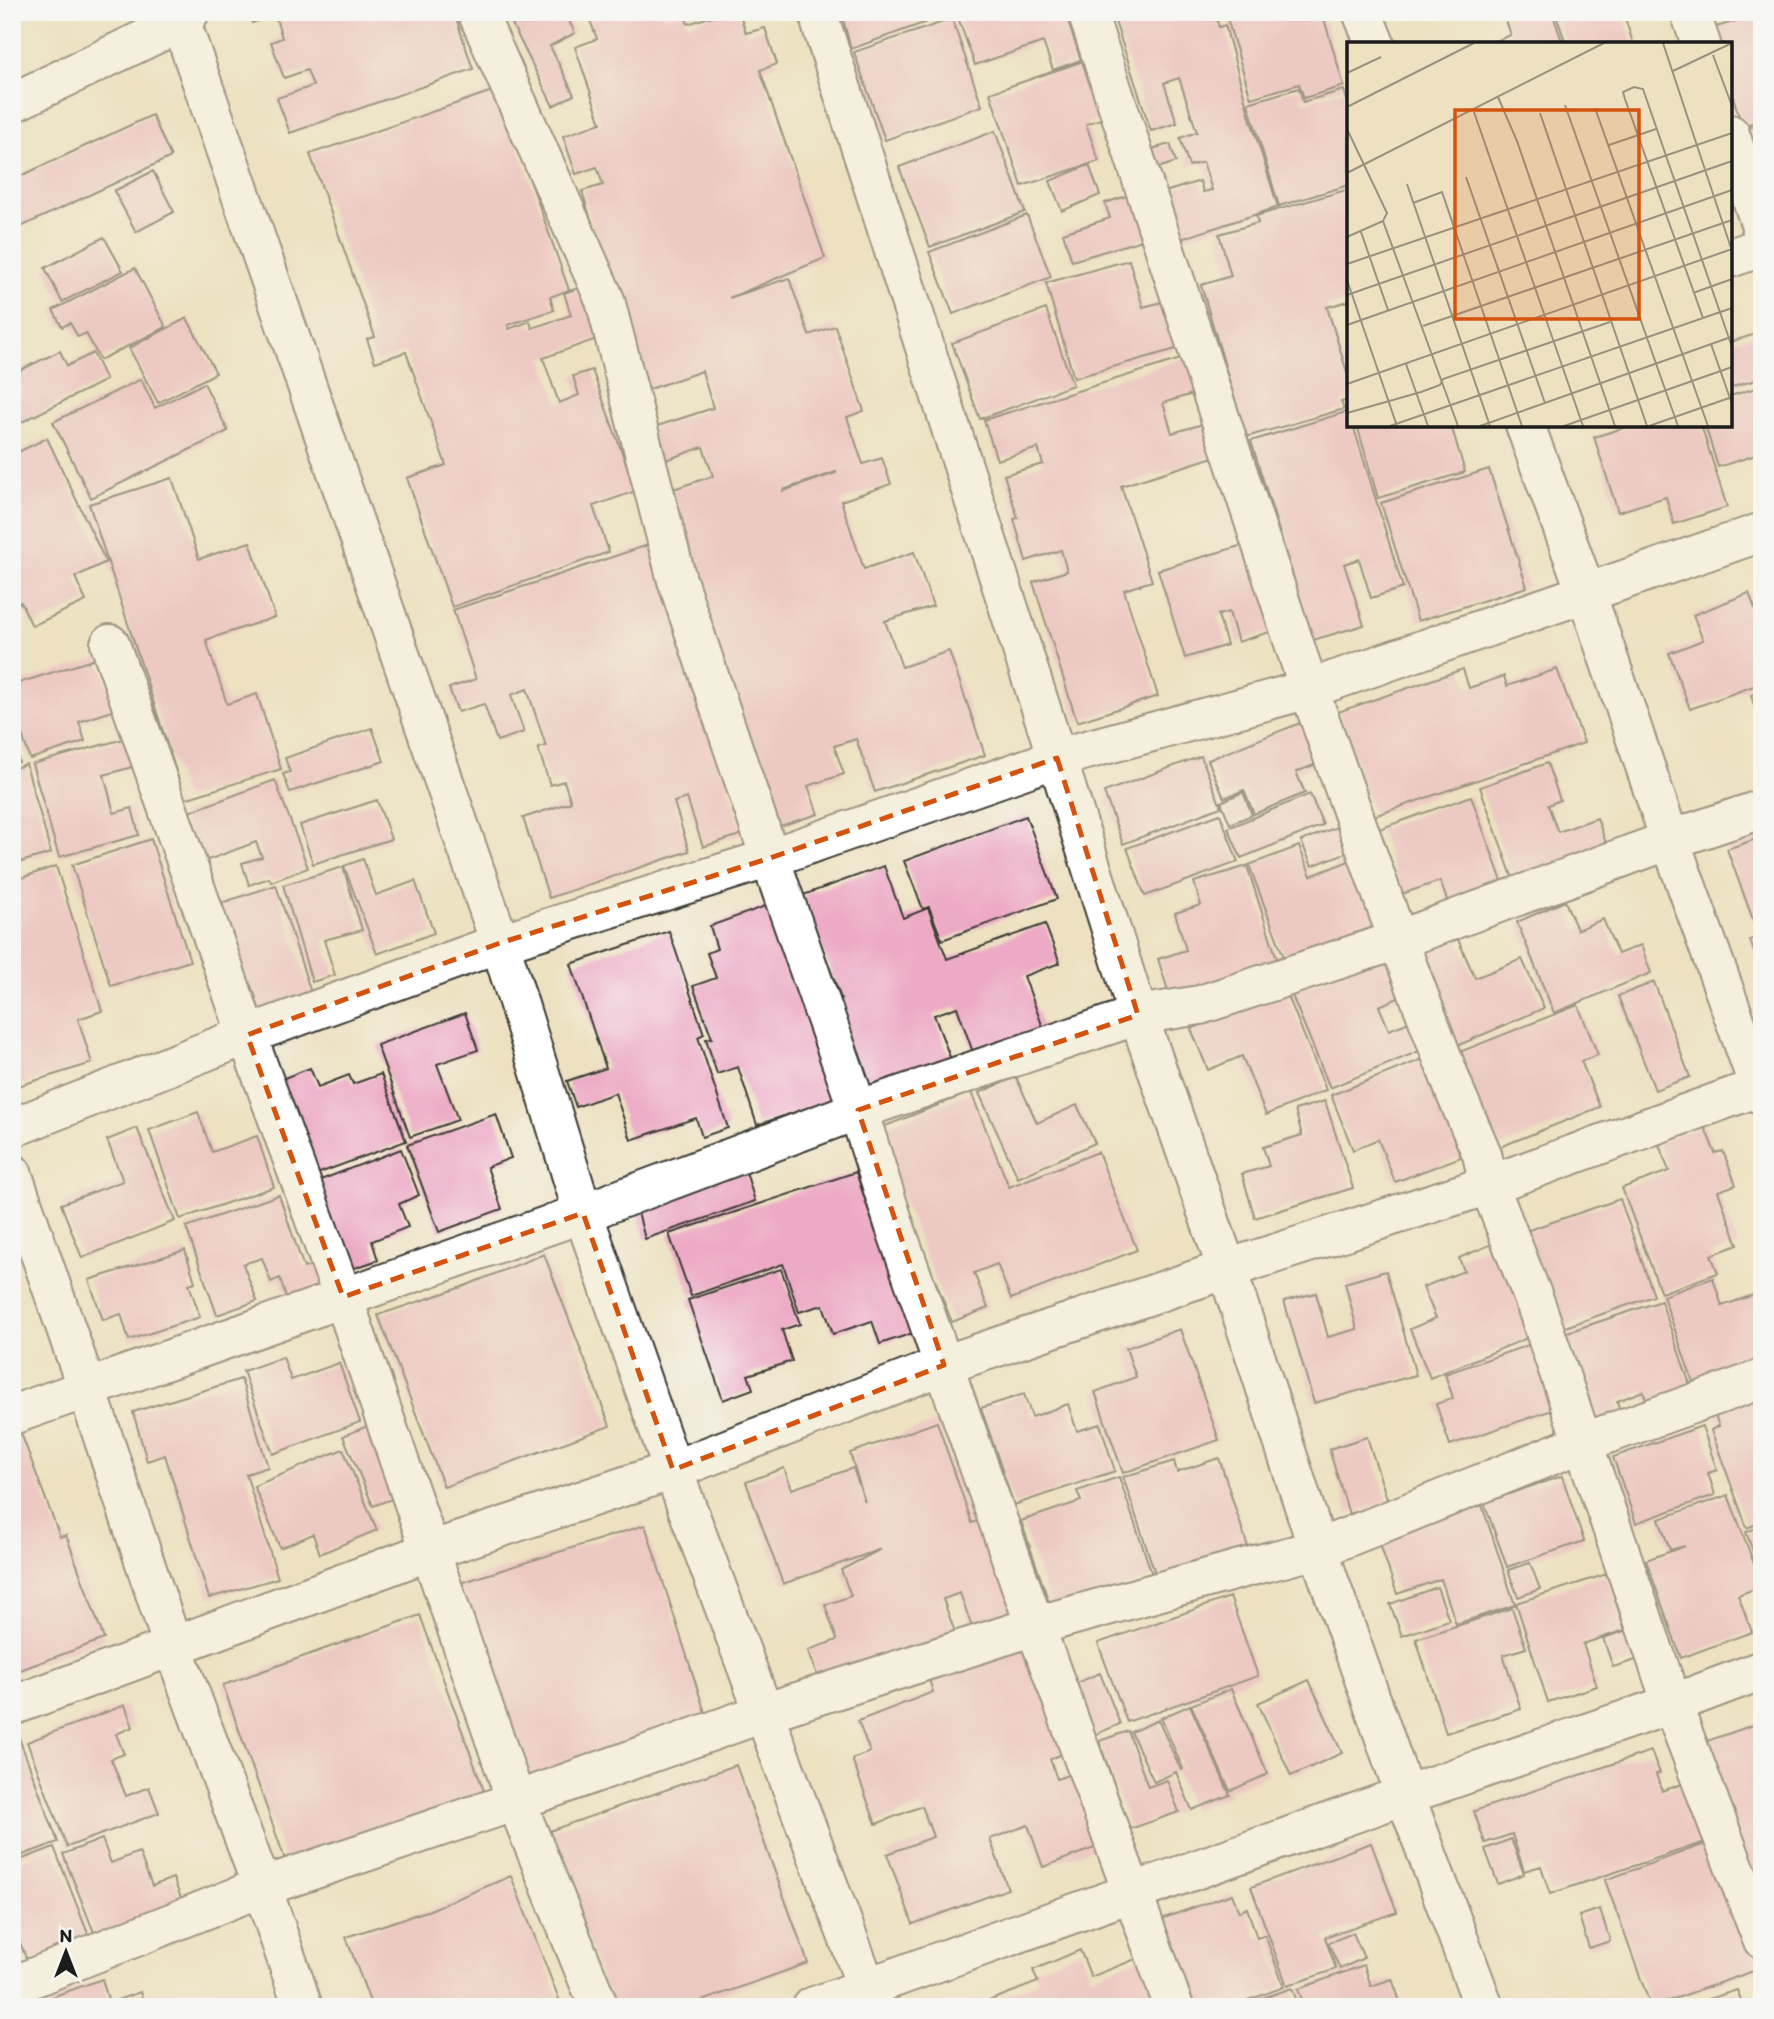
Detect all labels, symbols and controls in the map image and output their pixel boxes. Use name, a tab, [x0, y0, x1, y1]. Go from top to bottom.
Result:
inset map	[1347, 42, 1732, 427]
north arrow	[32, 1918, 102, 1988]
text: N	[60, 1924, 72, 1947]

